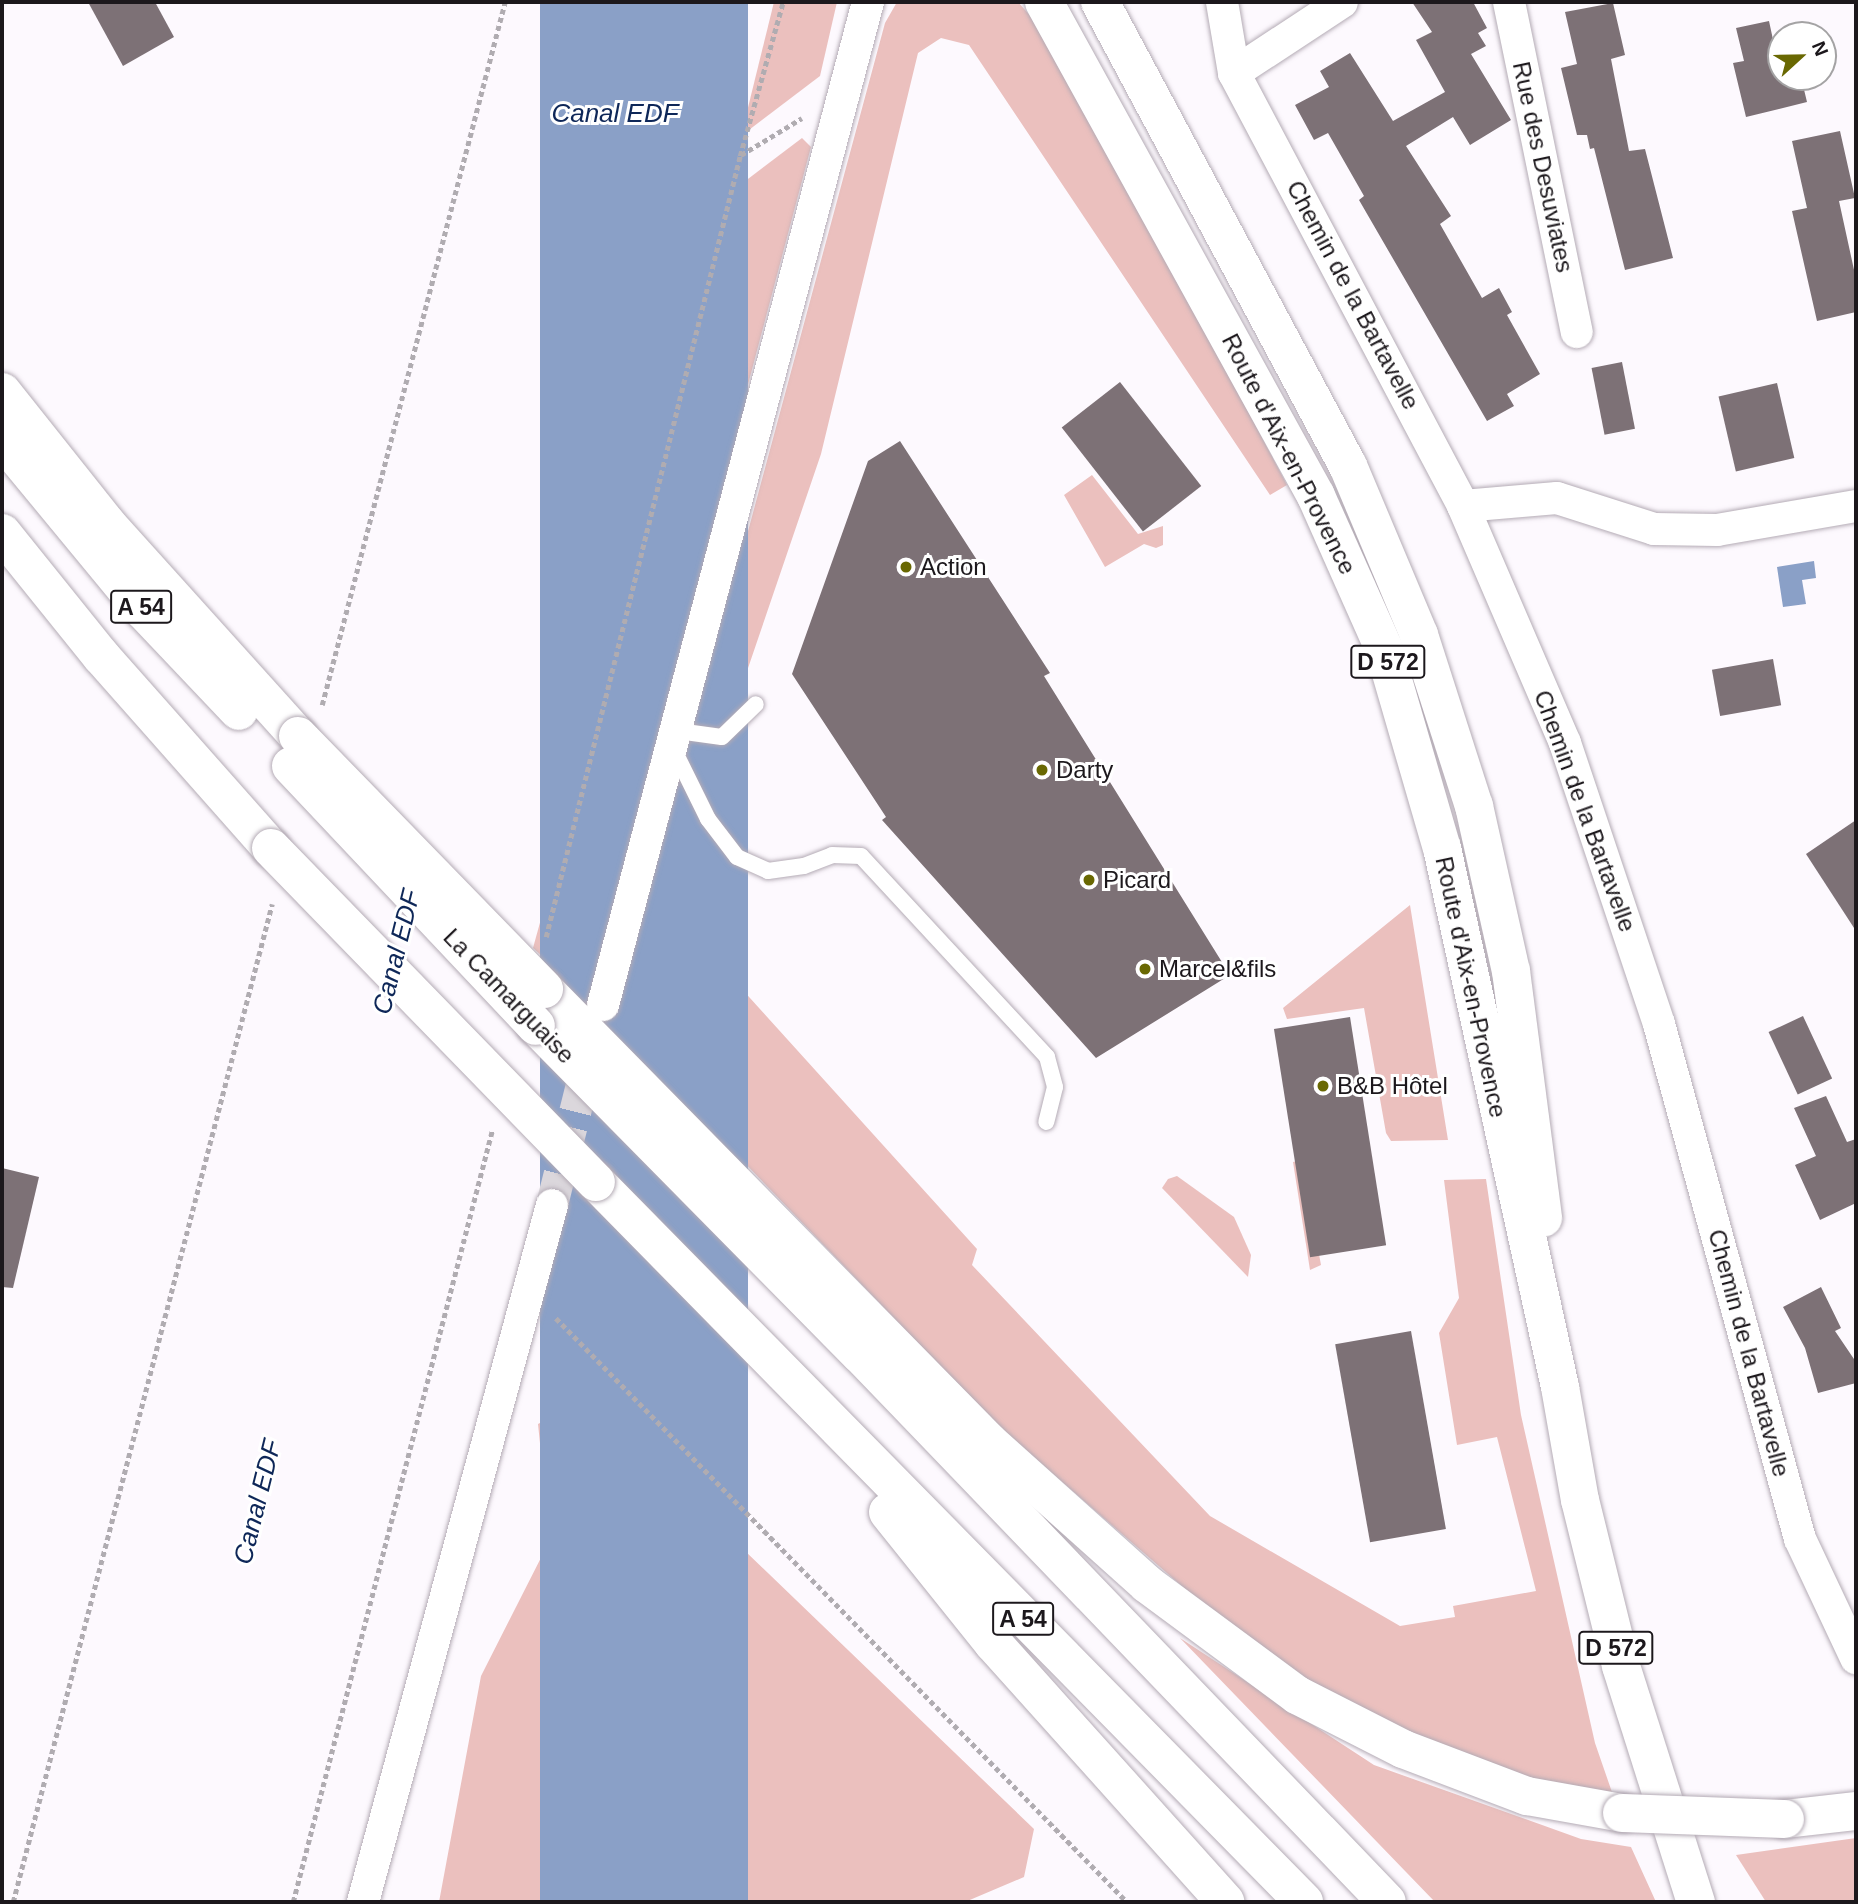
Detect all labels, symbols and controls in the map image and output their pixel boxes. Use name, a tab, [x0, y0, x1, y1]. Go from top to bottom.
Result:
north arrow	[1767, 21, 1837, 91]
text: N	[1808, 38, 1832, 59]
street label: Rue des Desuviates	[1507, 59, 1579, 275]
water label: Canal EDF	[551, 98, 679, 130]
street label: Chemin de la Bartavelle	[1280, 176, 1426, 414]
street label: Route d'Aix-en-Provence	[1216, 329, 1362, 579]
place label: Action	[920, 553, 987, 581]
marker: Action	[898, 559, 914, 575]
road number: A 54	[110, 587, 172, 626]
road number: D 572	[1350, 642, 1426, 682]
street label: Chemin de la Bartavelle	[1528, 686, 1642, 936]
place label: Darty	[1056, 756, 1113, 784]
marker: Darty	[1034, 762, 1050, 778]
street label: Route d'Aix-en-Provence	[1429, 854, 1513, 1120]
place label: Picard	[1103, 866, 1171, 894]
marker: Picard	[1081, 872, 1097, 888]
water label: Canal EDF	[366, 887, 428, 1017]
street label: La Camarguaise	[437, 923, 581, 1069]
place label: Marcel&fils	[1159, 955, 1276, 983]
marker: Marcel&fils	[1137, 961, 1153, 977]
place label: B&B Hôtel	[1337, 1072, 1448, 1100]
marker: B&B Hôtel	[1315, 1078, 1331, 1094]
street label: Chemin de la Bartavelle	[1702, 1226, 1796, 1480]
water label: Canal EDF	[227, 1437, 289, 1567]
road number: A 54	[992, 1600, 1054, 1638]
road number: D 572	[1578, 1628, 1654, 1667]

